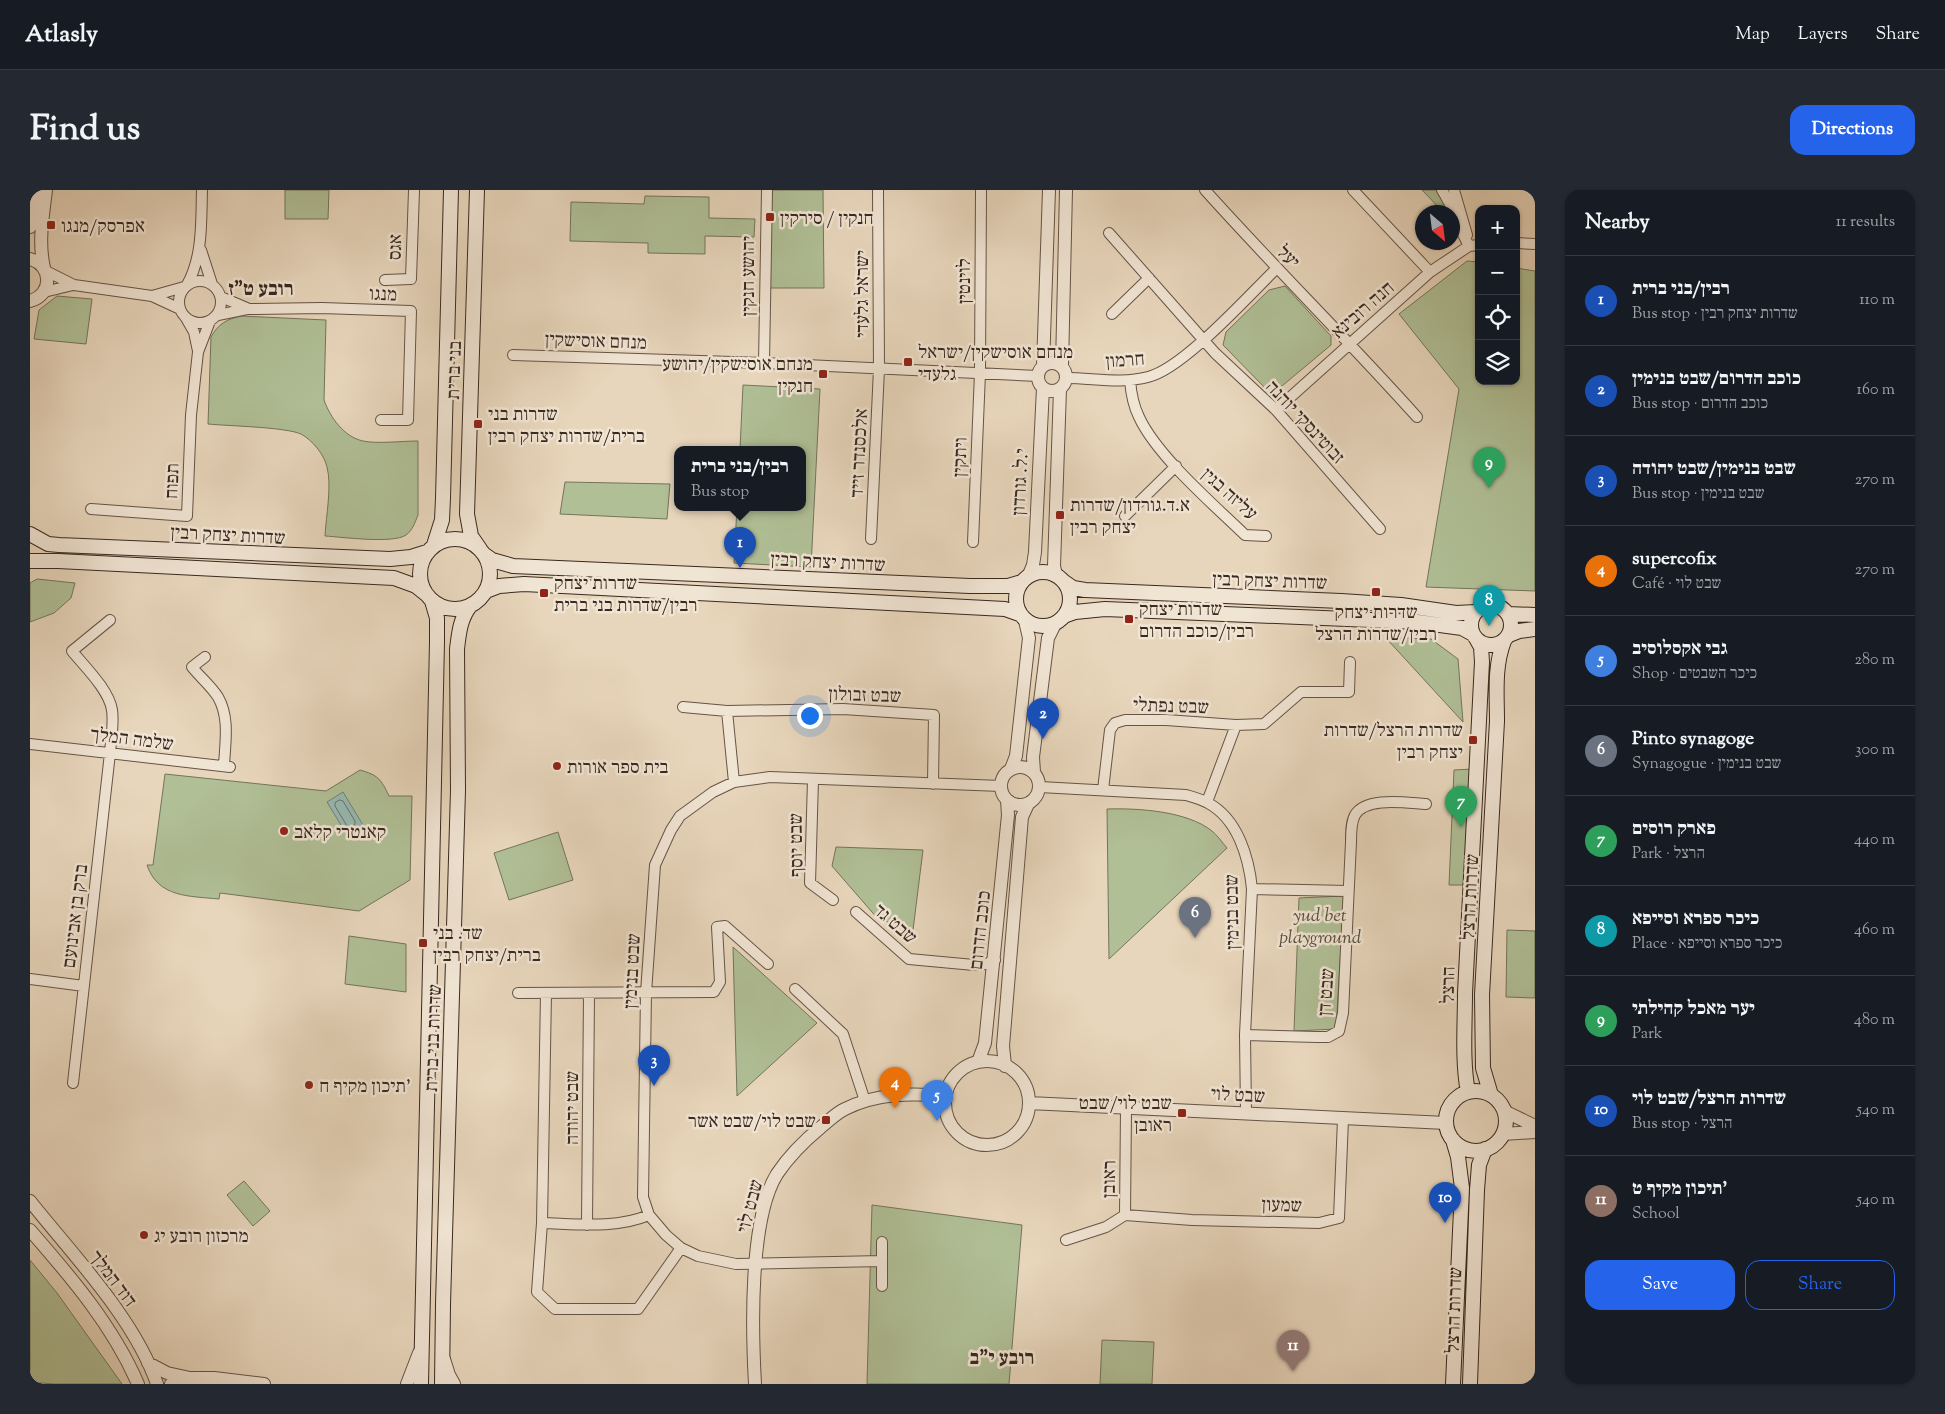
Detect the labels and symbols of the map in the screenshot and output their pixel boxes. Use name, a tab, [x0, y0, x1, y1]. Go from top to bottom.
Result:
north arrow	[1415, 205, 1460, 250]
place label: חנקין / סירקין	[780, 206, 874, 233]
marker: חנקין / סירקין	[764, 211, 776, 223]
place label: אפרסק/מנגו	[61, 214, 145, 241]
marker: אפרסק/מנגו	[45, 219, 57, 231]
street label: אגס	[383, 234, 410, 261]
street label: יהושע חנקין	[736, 236, 763, 316]
street label: יעל	[1269, 240, 1305, 276]
street label: ישראל גלעדי	[850, 250, 877, 338]
street label: לוינטין	[952, 258, 979, 304]
district label: רובע ט"ז	[228, 276, 294, 305]
street label: חנה רובינא	[1326, 276, 1401, 346]
street label: מנגו	[368, 282, 397, 309]
street label: מנחם אוסישקין	[544, 327, 647, 358]
street label: בני ברית	[441, 340, 470, 400]
place label: מנחם אוסישקין/ישראל גלעדי	[918, 340, 1073, 389]
street label: חרמון	[1105, 347, 1146, 376]
place label: מנחם אוסישקין/יהושע חנקין	[662, 352, 813, 401]
marker: מנחם אוסישקין/ישראל גלעדי	[902, 356, 914, 368]
marker: מנחם אוסישקין/יהושע חנקין	[817, 368, 829, 380]
street label: זבוטינסקי יוהנה	[1258, 375, 1350, 471]
place label: שדרות בני ברית/שדרות יצחק רבין	[488, 402, 645, 451]
street label: אלכסנדר זייד	[845, 408, 876, 499]
marker: שדרות בני ברית/שדרות יצחק רבין	[472, 418, 484, 430]
street label: ויתקין	[947, 437, 976, 478]
pin: 9	[1473, 447, 1505, 488]
street label: י.ל. גורדון	[1006, 448, 1037, 516]
street label: עליזה בגין	[1194, 462, 1262, 527]
street label: תפוח	[159, 463, 188, 500]
place label: א.ד.גורדון/שדרות יצחק רבין	[1070, 493, 1190, 542]
marker: א.ד.גורדון/שדרות יצחק רבין	[1054, 509, 1066, 521]
street label: שדרות יצחק רבין	[170, 520, 286, 553]
pin: 1	[724, 527, 756, 568]
street label: שדרות יצחק רבין	[770, 547, 886, 580]
street label: שדרות יצחק רבין	[1212, 567, 1328, 598]
place label: שדרות יצחק רבין/שדרות בני ברית	[554, 571, 698, 620]
pin: 8	[1473, 585, 1505, 626]
marker: שדרות יצחק רבין/שדרות הרצל	[1370, 586, 1382, 598]
marker: שדרות יצחק רבין/שדרות בני ברית	[538, 587, 550, 599]
place label: שדרות יצחק רבין/כוכב הדרום	[1139, 597, 1254, 646]
place label: שדרות יצחק רבין/שדרות הרצל	[1315, 600, 1437, 649]
marker: שדרות יצחק רבין/כוכב הדרום	[1123, 613, 1135, 625]
street label: שבט זבולון	[828, 682, 902, 711]
street label: שבט נפתלי	[1132, 693, 1209, 722]
pin: 2	[1027, 698, 1059, 739]
your location	[797, 703, 823, 729]
place label: שדרות הרצל/שדרות יצחק רבין	[1324, 718, 1463, 767]
street label: שלמה המלך	[88, 722, 175, 759]
marker: שדרות הרצל/שדרות יצחק רבין	[1467, 734, 1479, 746]
place label: בית ספר אורות	[567, 755, 669, 782]
marker: בית ספר אורות	[551, 760, 563, 772]
pin: 7	[1445, 786, 1477, 827]
street label: שבט יוסף	[783, 813, 812, 877]
place label: קאנטרי קלאב	[294, 820, 386, 847]
marker: קאנטרי קלאב	[278, 825, 290, 837]
street label: שדרות הרצל	[1456, 853, 1487, 941]
street label: ברק בן אבינועם	[57, 863, 96, 970]
street label: שבט בנימין	[1219, 874, 1248, 950]
street label: כוכב הדרום	[964, 889, 999, 971]
pin: 6	[1179, 897, 1211, 938]
street label: שבט גד	[867, 898, 922, 951]
park label: yud bet playground	[1279, 903, 1362, 952]
place label: שד. בני ברית/יצחק רבין	[433, 921, 541, 970]
street label: שבט בנימין	[618, 933, 649, 1009]
marker: שד. בני ברית/יצחק רבין	[417, 937, 429, 949]
street label: הרצל	[1436, 966, 1463, 1004]
street label: שבט דן	[1312, 967, 1343, 1017]
street label: שדרות בני ברית	[419, 984, 450, 1092]
pin: 3	[638, 1045, 670, 1086]
pin: 4	[879, 1067, 911, 1108]
street label: שבט יהודה	[560, 1071, 587, 1145]
place label: תיכון מקיף ח'	[319, 1074, 411, 1101]
marker: תיכון מקיף ח'	[303, 1079, 315, 1091]
pin: 5	[921, 1080, 953, 1121]
street label: שבט לוי	[1210, 1082, 1266, 1111]
place label: שבט לוי/שבט ראובן	[1079, 1091, 1172, 1140]
marker: שבט לוי/שבט ראובן	[1176, 1107, 1188, 1119]
place label: שבט לוי/שבט אשר	[688, 1109, 816, 1136]
marker: שבט לוי/שבט אשר	[820, 1114, 832, 1126]
street label: ראובן	[1097, 1160, 1124, 1198]
street label: שבט לוי	[731, 1177, 772, 1236]
pin: 10	[1429, 1182, 1461, 1223]
street label: שמעון	[1261, 1192, 1303, 1221]
place label: מרכזון רובע יג	[154, 1224, 249, 1251]
marker: מרכזון רובע יג	[138, 1229, 150, 1241]
street label: דוד המלך	[82, 1245, 142, 1314]
street label: שדרות הרצל	[1440, 1266, 1470, 1354]
pin: 11	[1277, 1330, 1309, 1371]
district label: רובע י"ב	[970, 1345, 1034, 1374]

